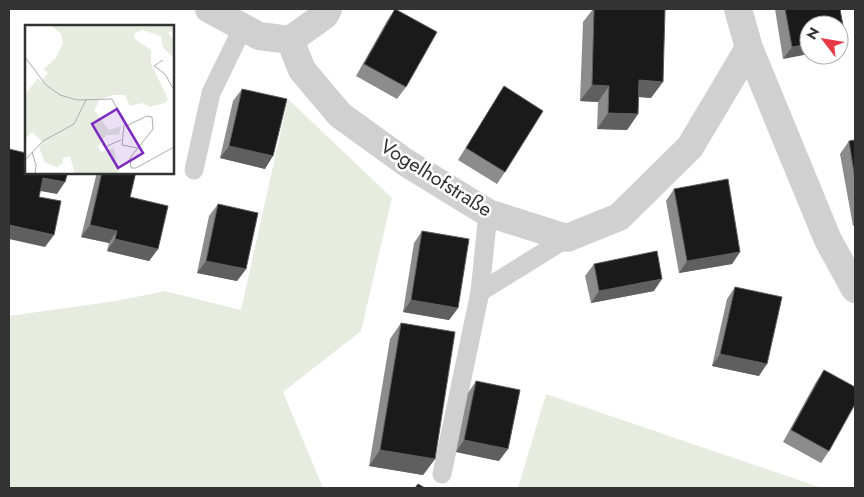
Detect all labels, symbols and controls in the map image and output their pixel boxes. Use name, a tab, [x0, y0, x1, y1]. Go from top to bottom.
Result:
north arrow	[799, 15, 849, 65]
text: N	[801, 23, 824, 43]
inset map	[25, 25, 174, 174]
street label: Vogelhofstraße	[375, 132, 497, 224]

